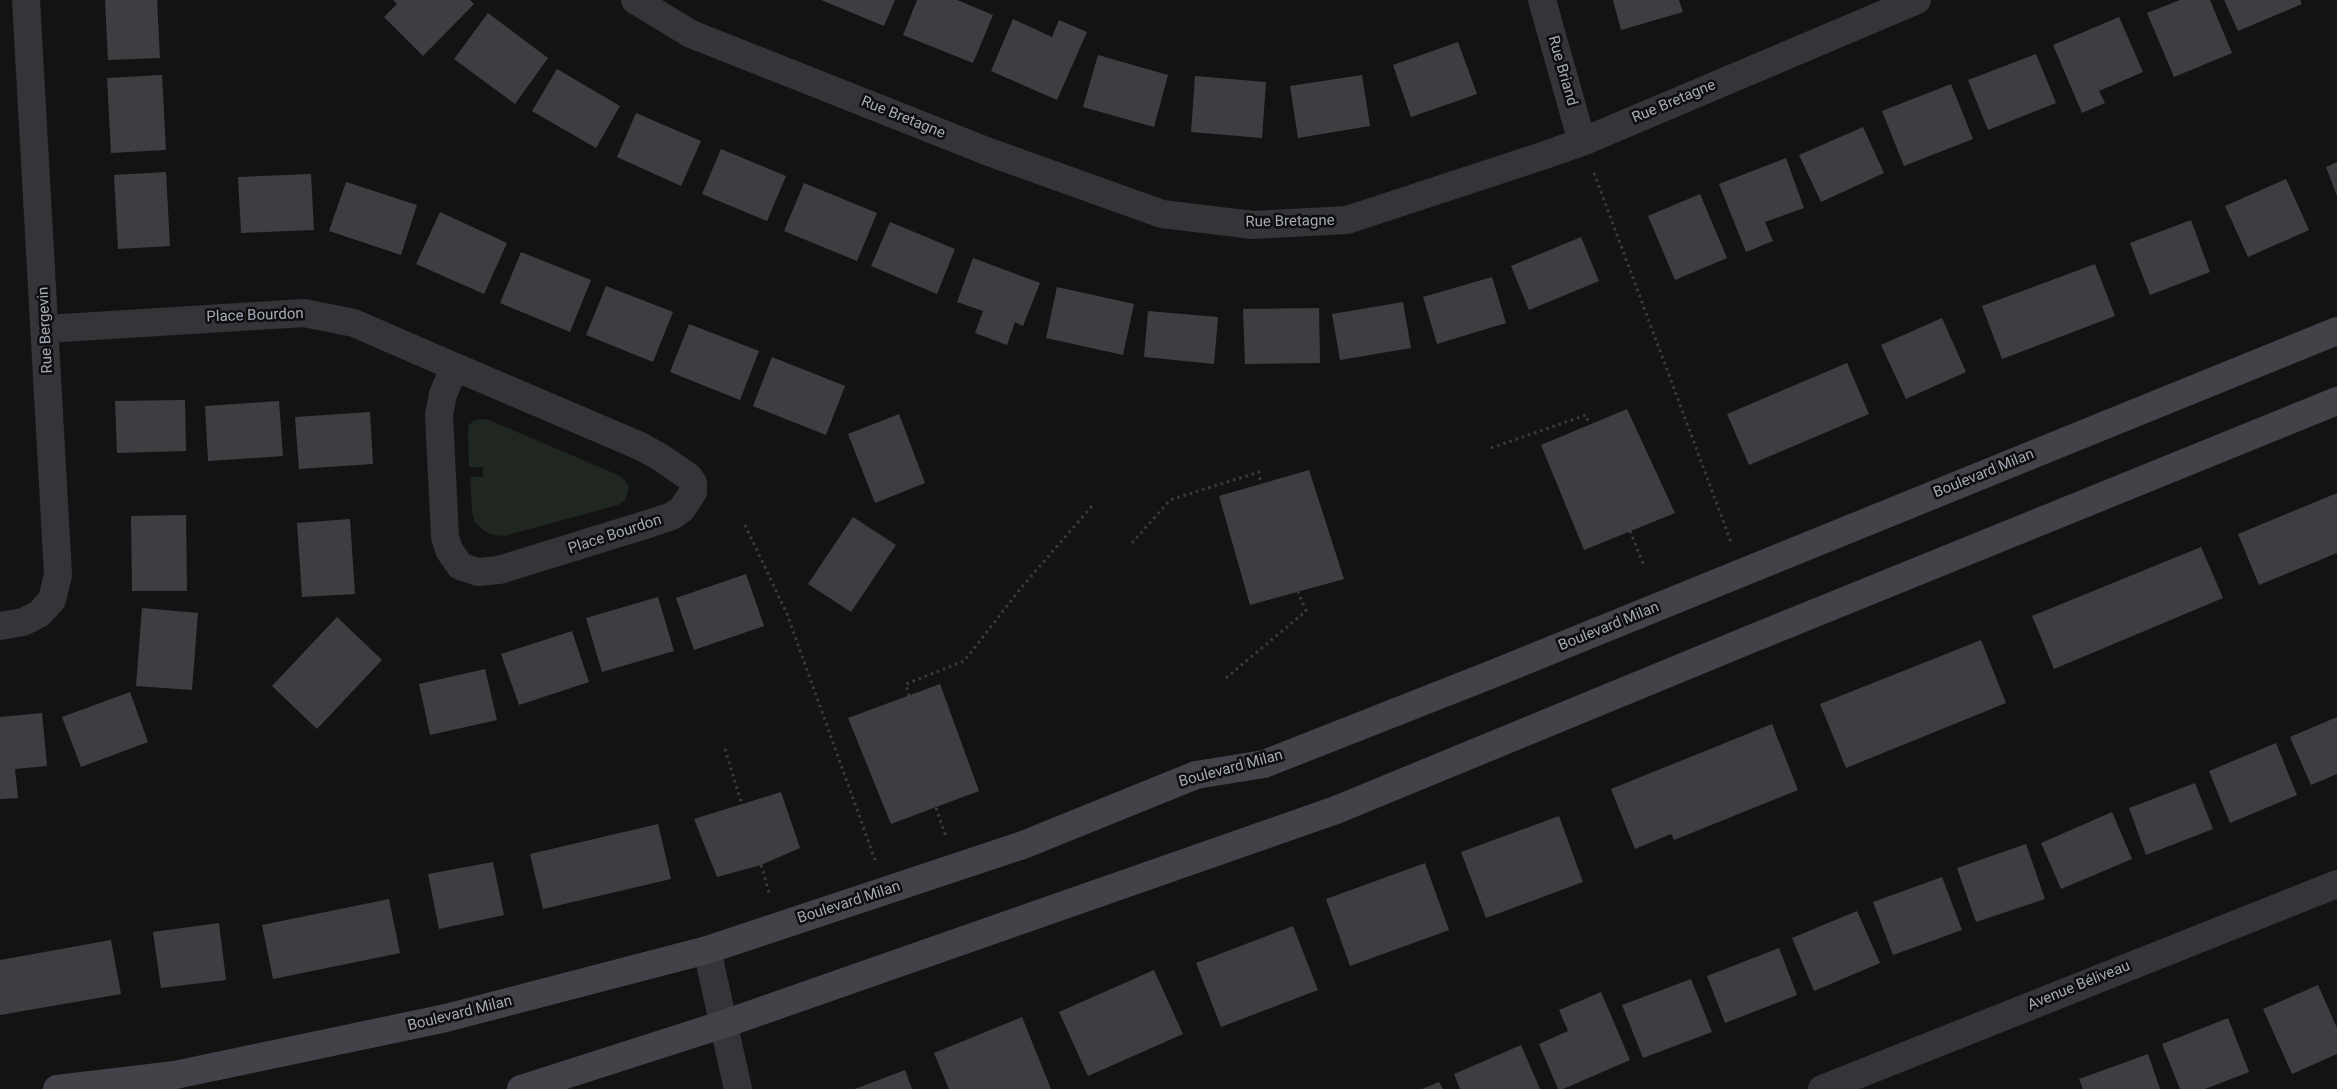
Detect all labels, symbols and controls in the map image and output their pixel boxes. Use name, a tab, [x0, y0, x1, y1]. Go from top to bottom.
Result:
street label: Rue Briand	[1543, 34, 1581, 108]
street label: Rue Bretagne	[1629, 76, 1719, 128]
street label: Rue Bretagne	[858, 93, 948, 143]
street label: Rue Bretagne	[1245, 212, 1335, 232]
street label: Rue Bergevin	[35, 286, 57, 374]
street label: Place Bourdon	[206, 305, 304, 327]
street label: Boulevard Milan	[1931, 446, 2037, 502]
street label: Place Bourdon	[566, 511, 664, 559]
street label: Boulevard Milan	[1556, 599, 1662, 655]
street label: Boulevard Milan	[1177, 746, 1285, 792]
street label: Boulevard Milan	[795, 878, 903, 928]
street label: Avenue Béliveau	[2025, 957, 2133, 1015]
street label: Boulevard Milan	[406, 992, 514, 1036]

